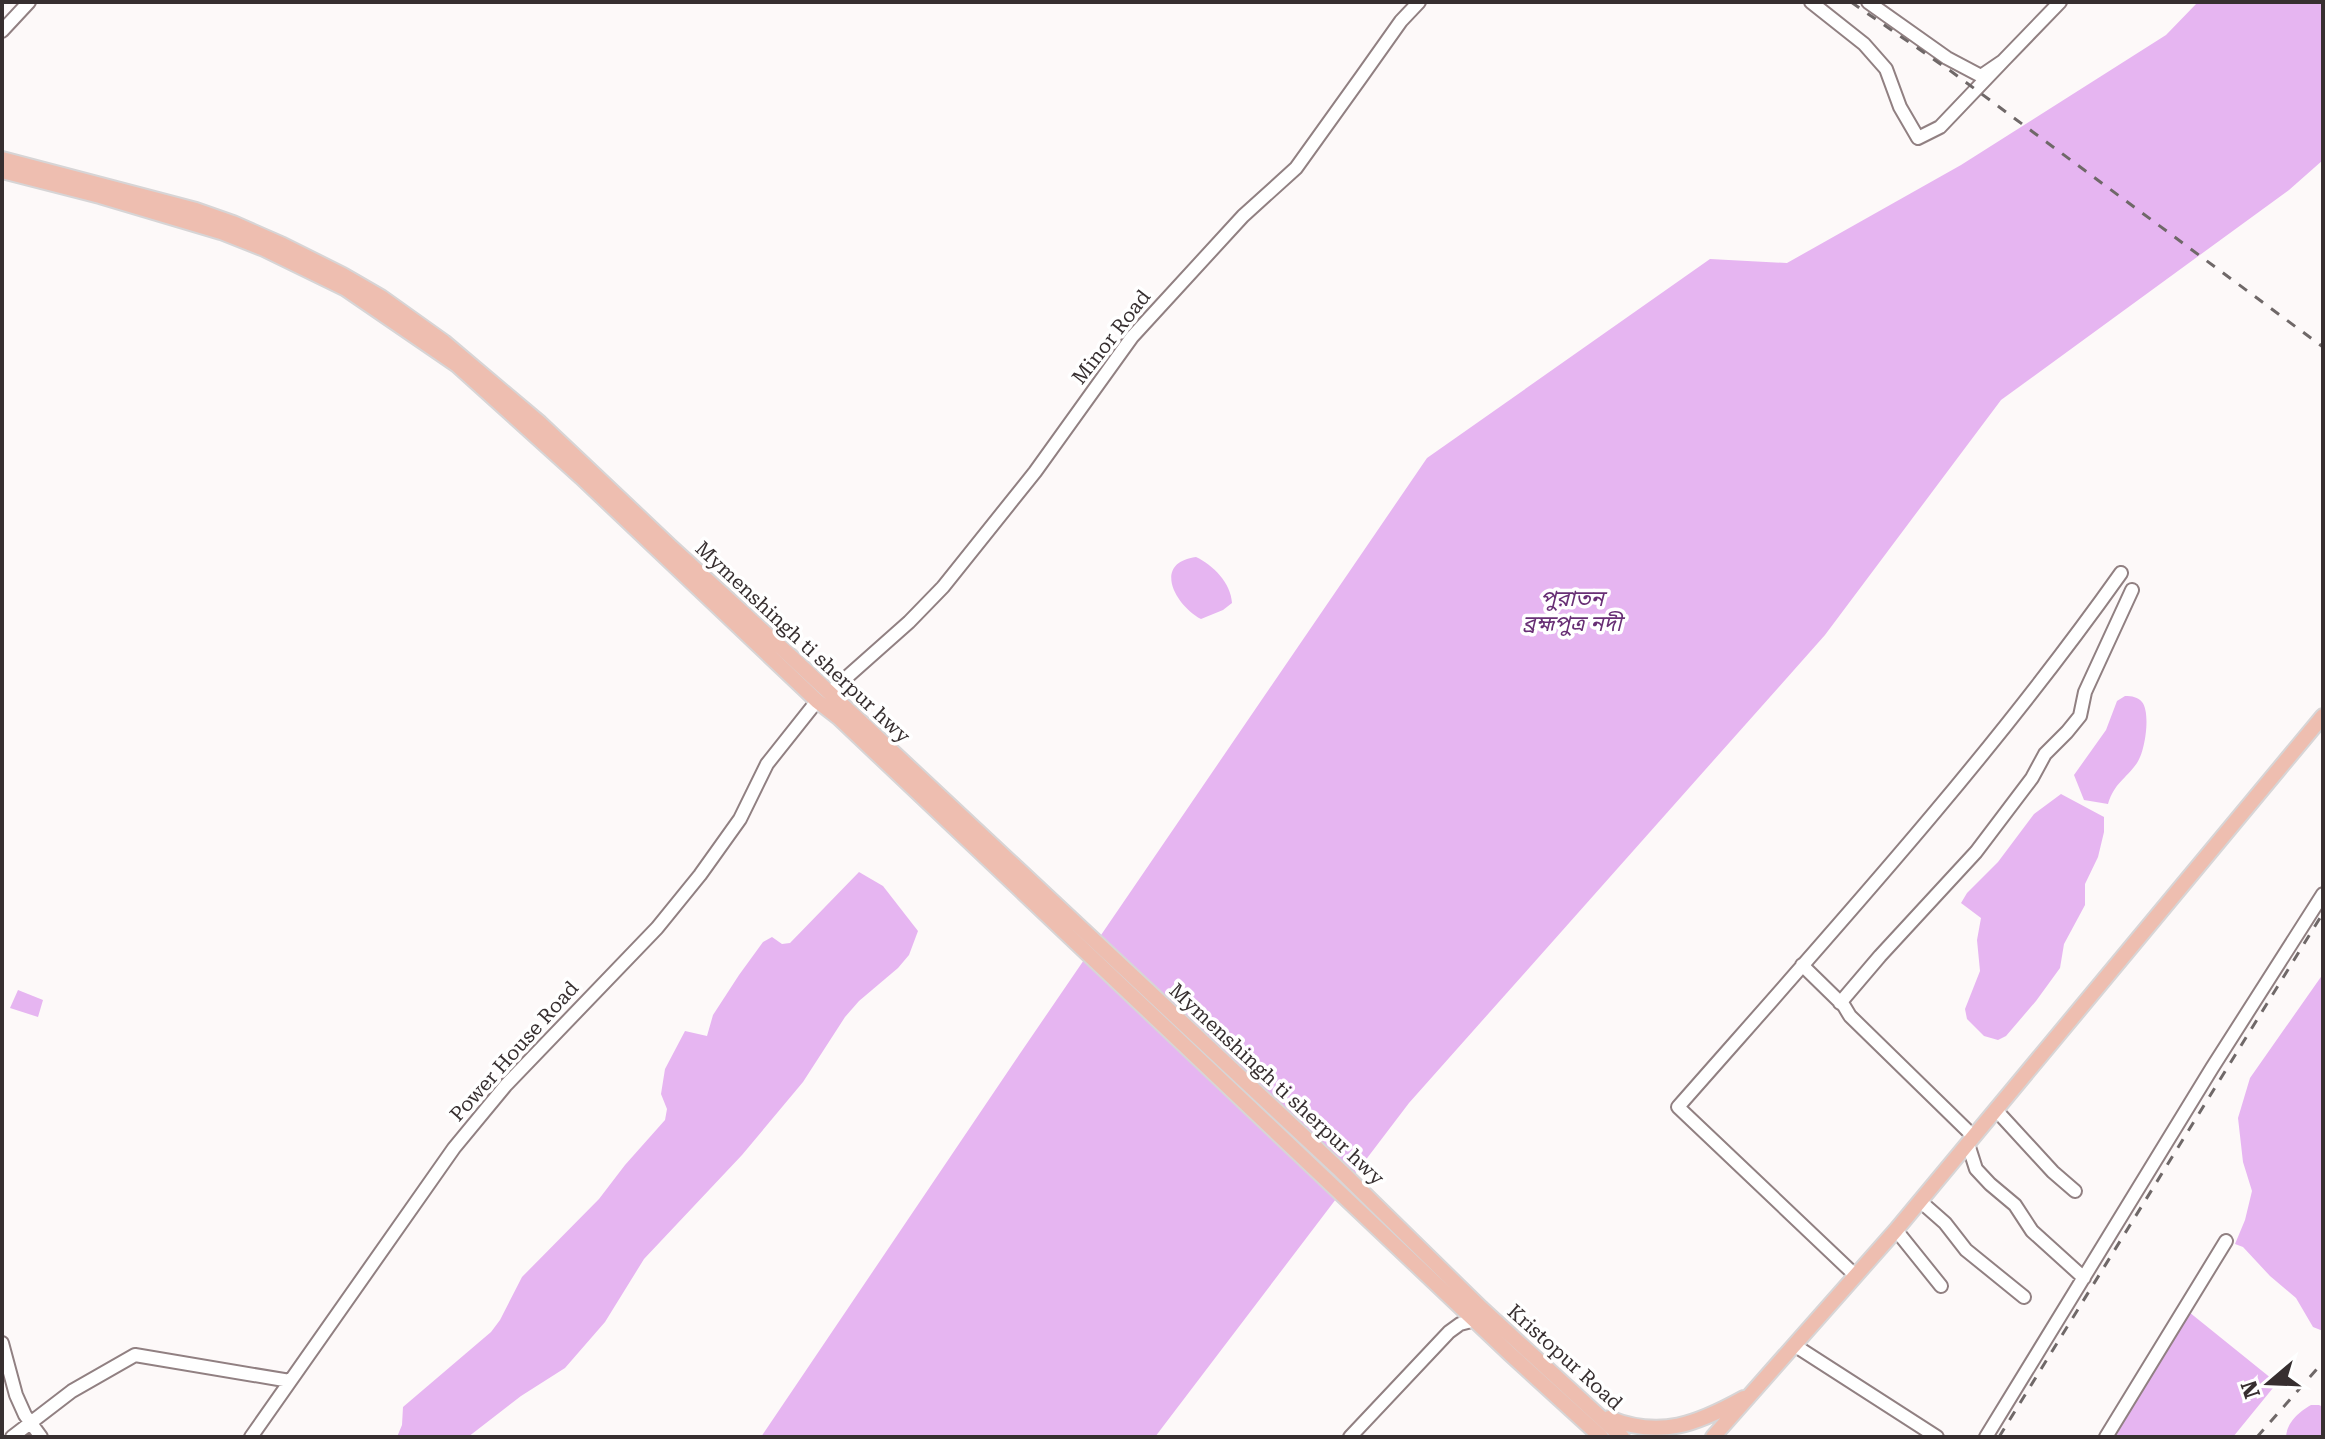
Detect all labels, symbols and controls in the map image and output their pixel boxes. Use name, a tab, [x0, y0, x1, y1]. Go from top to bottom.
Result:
street label: Minor Road	[1067, 285, 1155, 389]
street label: Mymenshingh ti sherpur hwy	[691, 536, 915, 748]
water label: পুরাতন ব্রহ্মপুত্র নদী	[1522, 586, 1626, 637]
street label: Power House Road	[445, 976, 583, 1126]
street label: Mymenshingh ti sherpur hwy	[1165, 978, 1389, 1190]
street label: Kristopur Road	[1503, 1299, 1628, 1415]
north arrow	[2229, 1343, 2309, 1423]
text: N	[2236, 1377, 2265, 1401]

